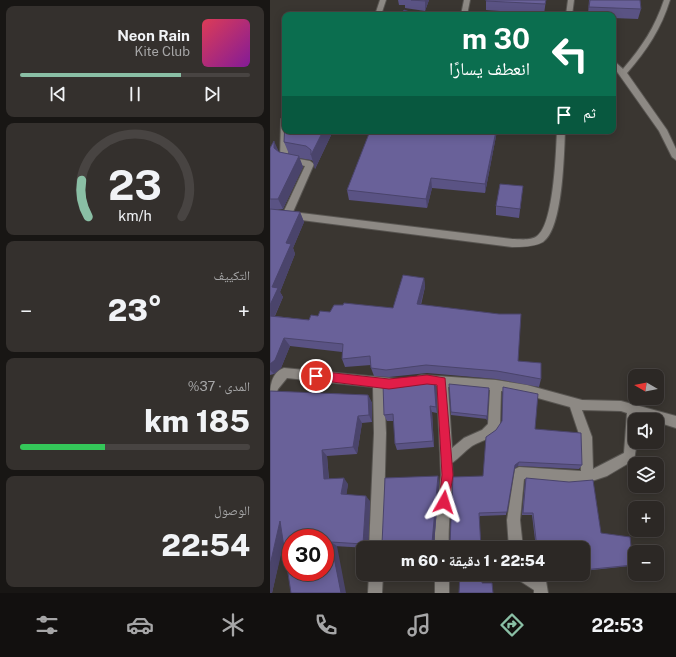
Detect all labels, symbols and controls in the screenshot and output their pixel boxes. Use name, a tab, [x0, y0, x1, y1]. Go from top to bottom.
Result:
text: 30 m	[462, 22, 530, 55]
text: Neon Rain	[117, 27, 190, 44]
icon: left	[544, 28, 596, 80]
text: Kite Club	[135, 44, 190, 59]
text: انعطف يسارًا	[449, 58, 530, 79]
icon: previous	[47, 83, 69, 105]
icon: pause	[124, 83, 146, 105]
icon: next	[201, 83, 223, 105]
icon: arrive	[553, 104, 575, 126]
text: ثم	[583, 104, 596, 121]
text: 23	[108, 160, 162, 209]
text: km/h	[118, 207, 152, 224]
text: التكييف	[214, 268, 250, 283]
text: 23°	[108, 292, 162, 328]
text: −	[20, 298, 32, 324]
text: +	[238, 298, 250, 324]
pin	[299, 359, 333, 393]
icon: arrive	[305, 365, 327, 387]
north arrow	[628, 369, 664, 405]
map controls	[628, 369, 664, 581]
text: المدى · 37%	[188, 379, 250, 394]
text: 185 km	[144, 403, 250, 439]
button: sound	[628, 413, 664, 449]
button: layers	[628, 457, 664, 493]
position arrow	[423, 481, 465, 523]
button: +	[628, 501, 664, 537]
text: الوصول	[214, 503, 250, 518]
text: 22:54	[161, 527, 250, 563]
speed limit sign: 30	[282, 529, 334, 581]
button: −	[628, 545, 664, 581]
text: 22:54 · 1 دقيقة · 60 m	[401, 552, 545, 569]
icon: filters	[33, 611, 61, 639]
icon: car	[126, 611, 154, 639]
icon: climate	[219, 611, 247, 639]
icon: phone	[312, 611, 340, 639]
icon: music	[405, 611, 433, 639]
icon: directions	[498, 611, 526, 639]
text: 22:53	[592, 615, 643, 636]

